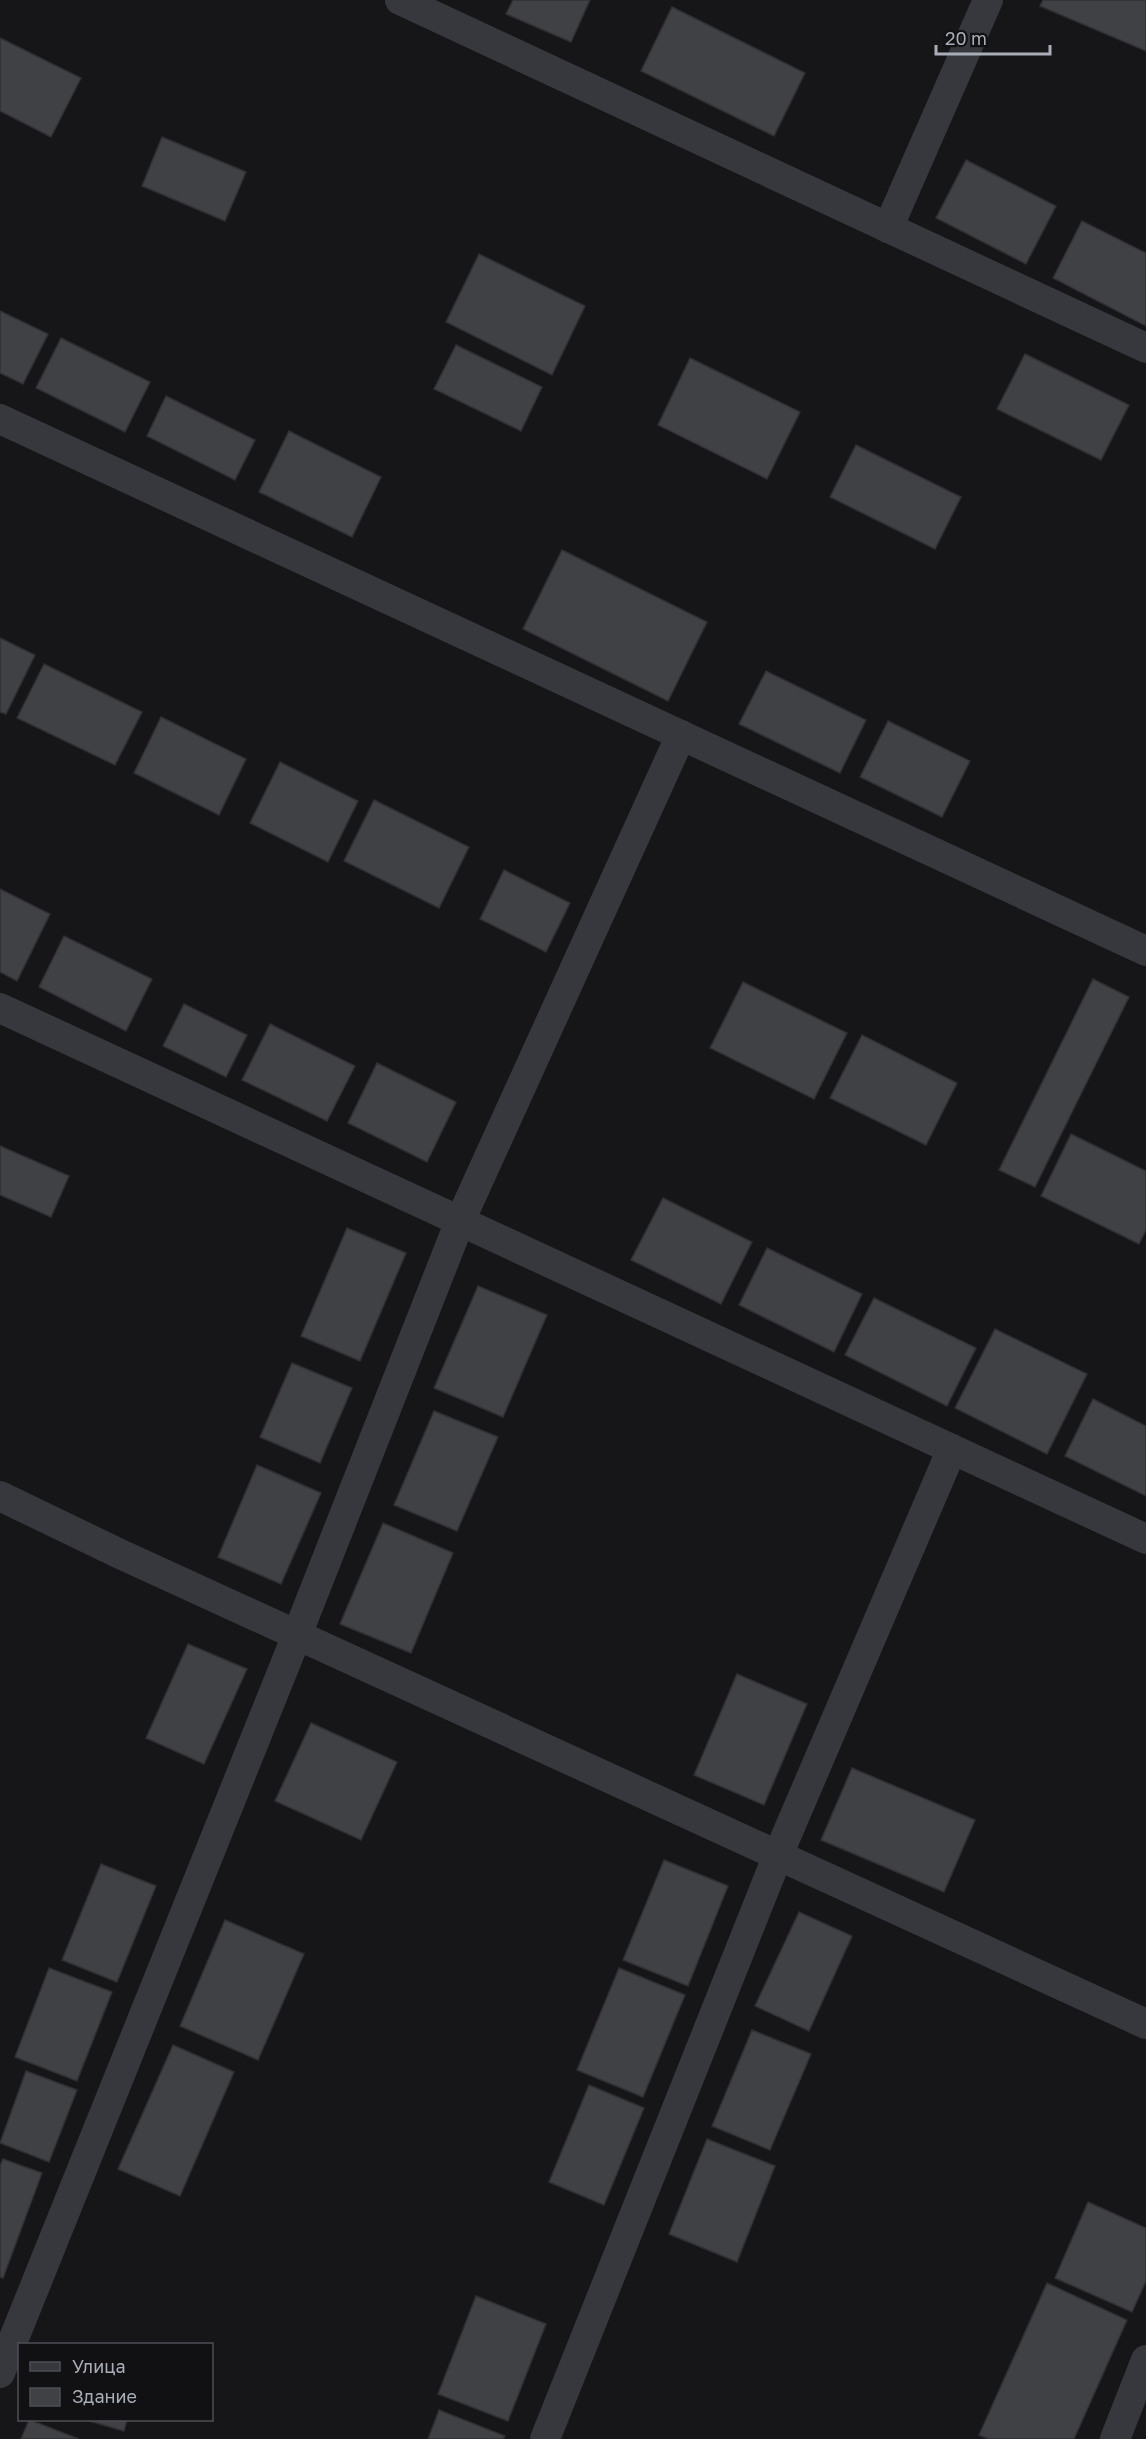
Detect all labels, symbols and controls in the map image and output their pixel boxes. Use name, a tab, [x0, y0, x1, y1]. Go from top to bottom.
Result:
scale bar	[936, 18, 1050, 56]
text: 20 m	[945, 27, 987, 49]
legend	[18, 2343, 213, 2421]
text: Улица	[72, 2355, 126, 2377]
text: Здание	[72, 2385, 137, 2407]

